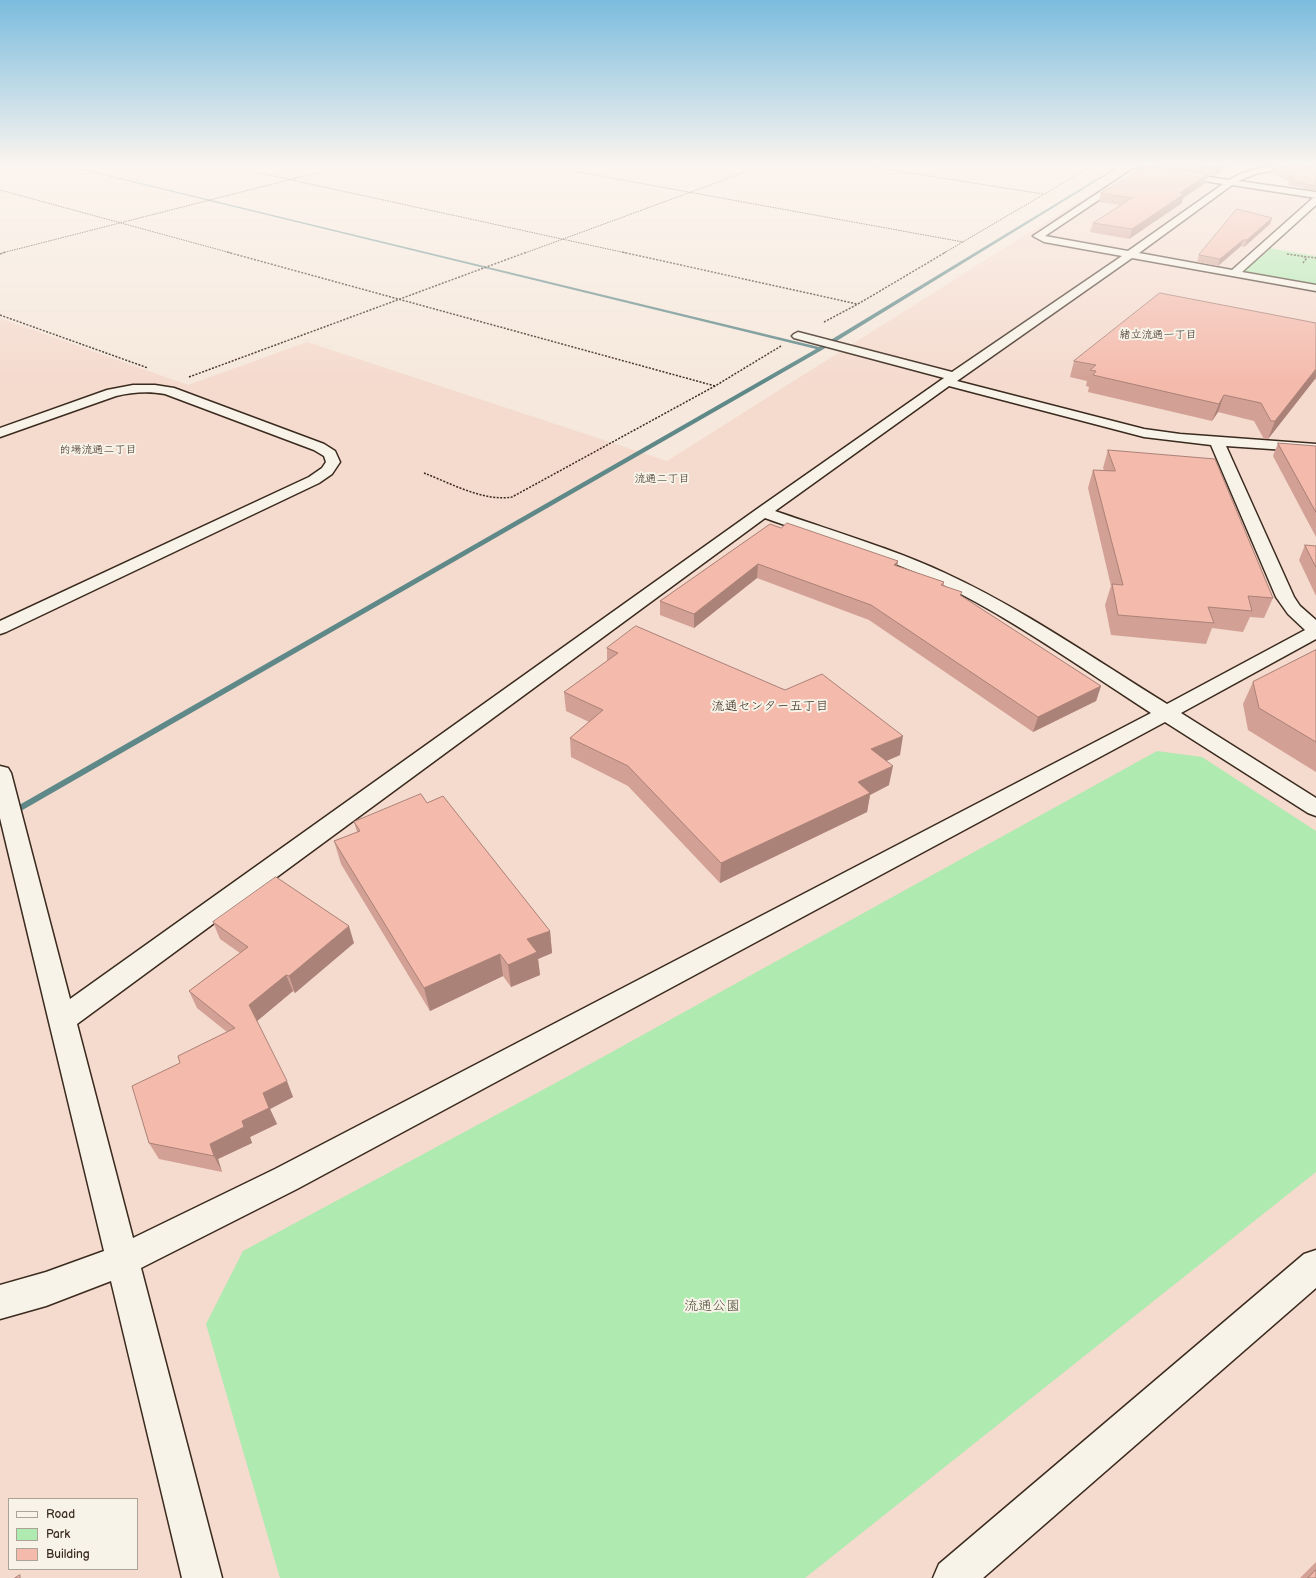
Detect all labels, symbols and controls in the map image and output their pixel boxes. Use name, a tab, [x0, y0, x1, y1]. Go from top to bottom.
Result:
district label: 緒立流通一丁目	[1120, 328, 1196, 342]
district label: 的場流通二丁目	[60, 443, 136, 457]
district label: 流通二丁目	[635, 472, 689, 486]
district label: 流通センター五丁目	[712, 699, 828, 715]
park label: 流通公園	[684, 1298, 740, 1314]
legend	[8, 1498, 138, 1570]
text: Road	[46, 1507, 75, 1522]
text: Park	[46, 1527, 70, 1542]
text: Building	[46, 1547, 90, 1562]

